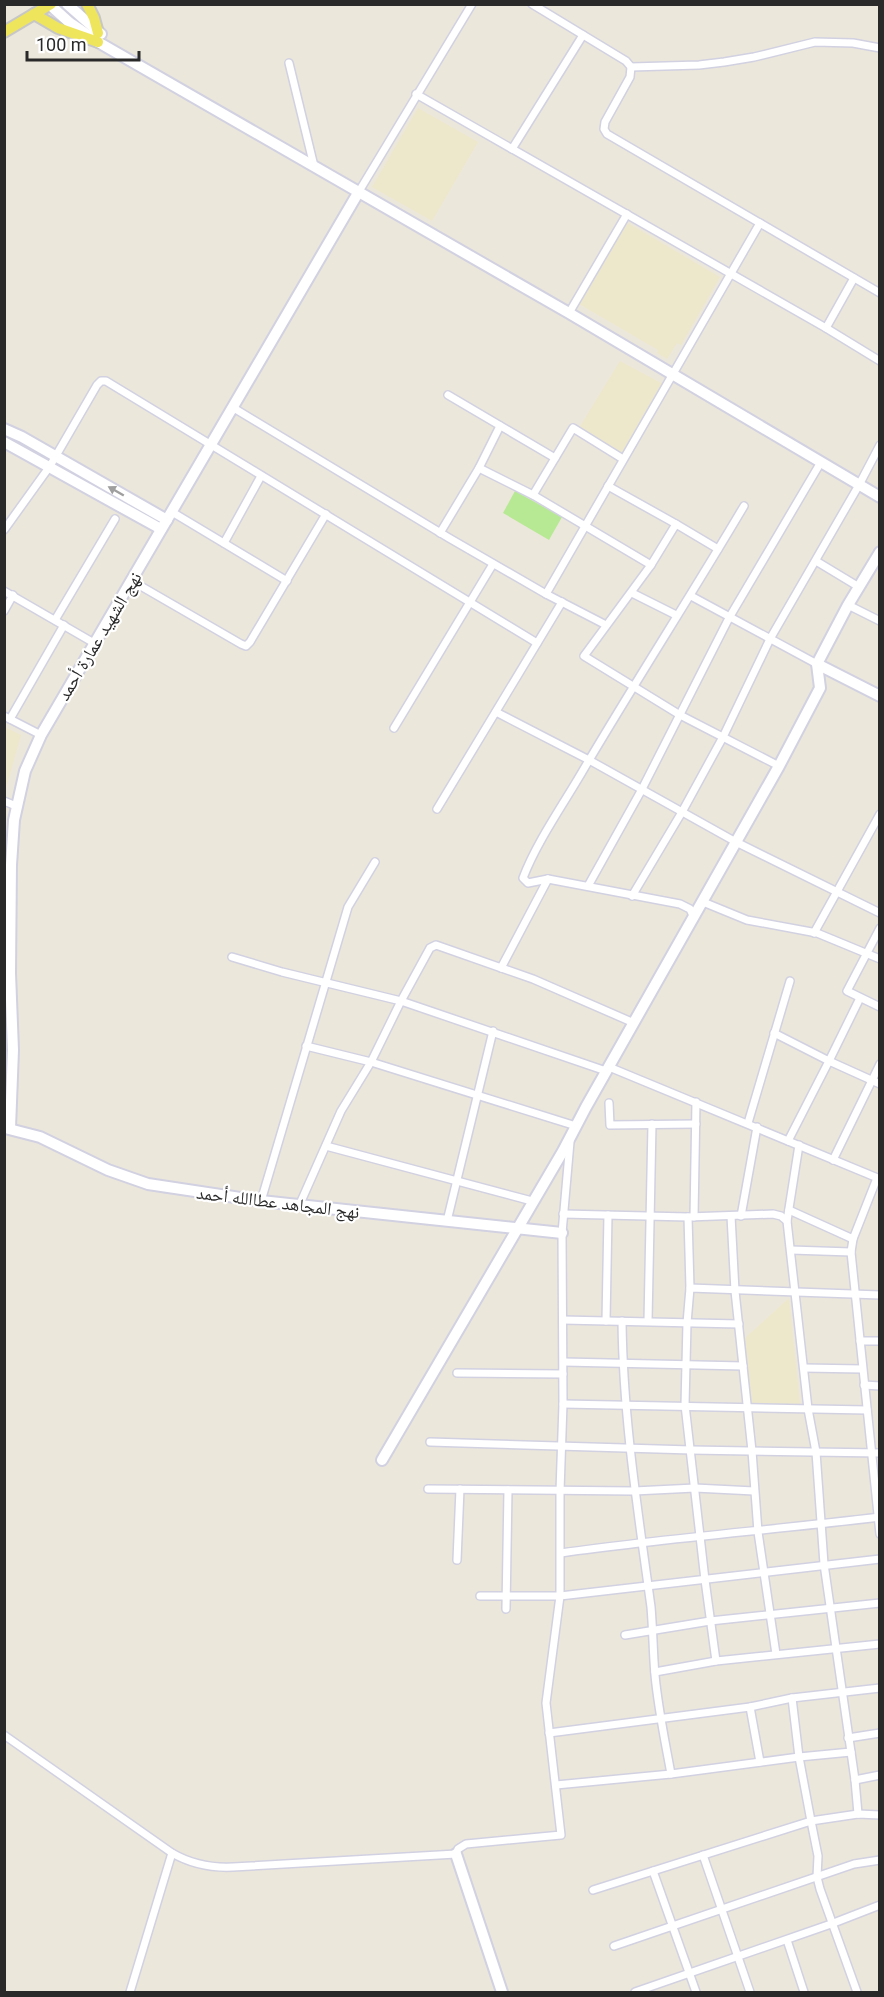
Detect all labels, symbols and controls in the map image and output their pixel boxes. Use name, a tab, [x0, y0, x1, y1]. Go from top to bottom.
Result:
scale bar	[27, 24, 140, 62]
text: 100 m	[36, 34, 87, 55]
one-way arrow	[107, 486, 124, 496]
street label: نهج الشهيد عمارة أحمد	[52, 568, 147, 705]
street label: نهج المجاهد عطاالله أحمد	[195, 1182, 361, 1224]

